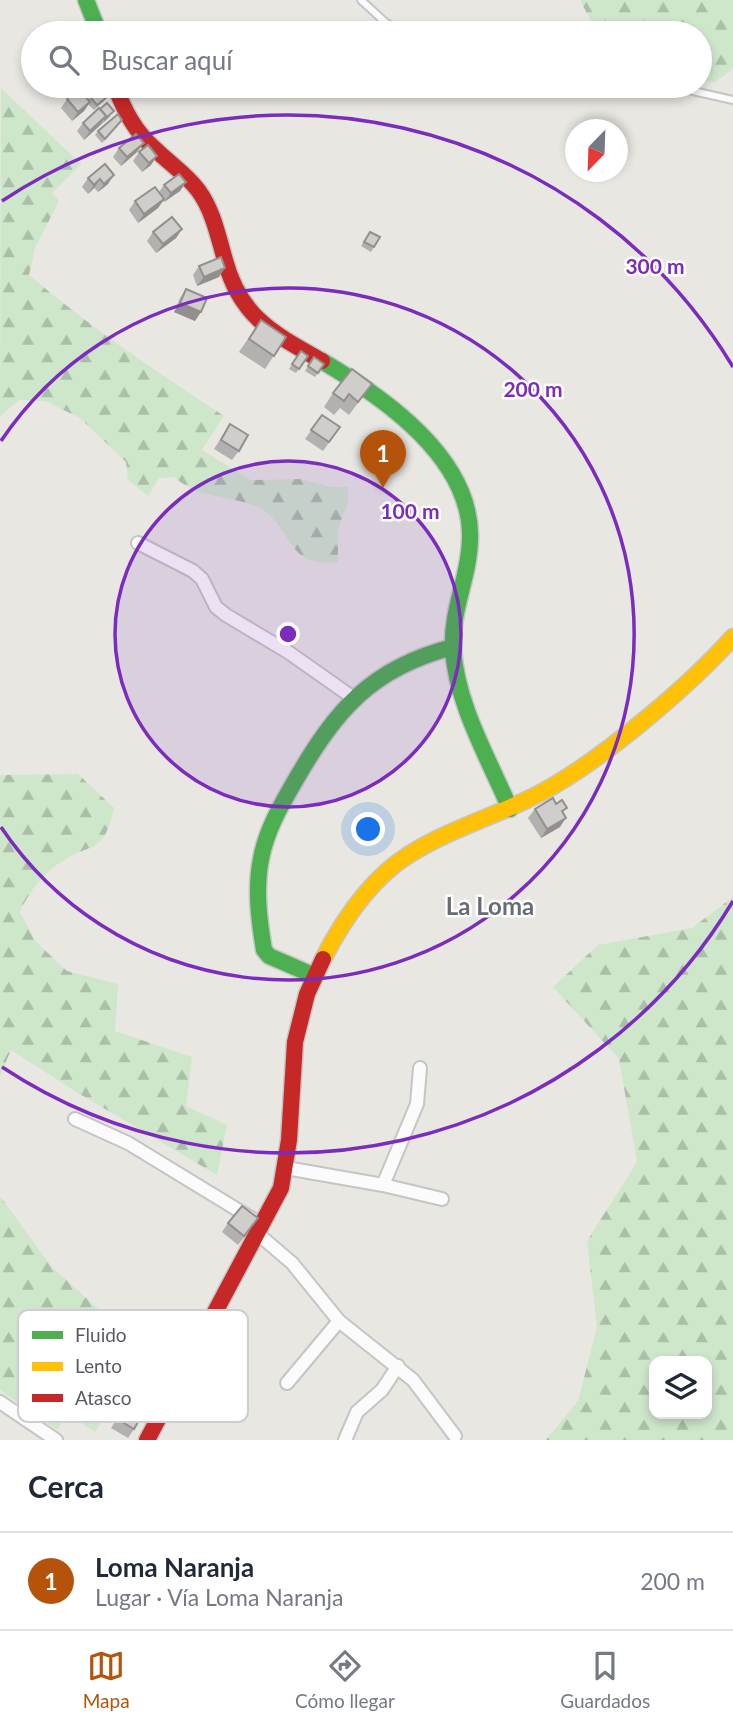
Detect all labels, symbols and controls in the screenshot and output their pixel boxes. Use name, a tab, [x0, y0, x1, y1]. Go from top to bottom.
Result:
search box	[21, 21, 712, 98]
icon: search	[45, 41, 83, 79]
text: Buscar aquí	[101, 44, 232, 76]
north arrow	[565, 119, 628, 182]
text: 300 m	[625, 253, 685, 278]
text: 200 m	[503, 376, 563, 401]
pin: 1	[360, 430, 406, 488]
text: 100 m	[380, 498, 440, 523]
centre of rings	[276, 622, 300, 646]
your location	[351, 812, 385, 846]
district label: La Loma	[446, 891, 534, 920]
legend	[18, 1310, 248, 1422]
text: Fluido	[75, 1323, 127, 1346]
text: Lento	[75, 1354, 122, 1377]
map controls	[649, 1356, 712, 1419]
button: layers	[649, 1356, 712, 1419]
text: Atasco	[75, 1386, 131, 1409]
text: Cerca	[28, 1468, 104, 1504]
text: Loma Naranja	[95, 1551, 254, 1583]
text: 1	[44, 1567, 58, 1595]
text: 200 m	[640, 1567, 705, 1595]
text: Lugar · Vía Loma Naranja	[95, 1583, 343, 1611]
tab: Mapa	[83, 1647, 130, 1712]
tab: Cómo llegar	[295, 1647, 395, 1712]
tab: Guardados	[560, 1647, 650, 1712]

